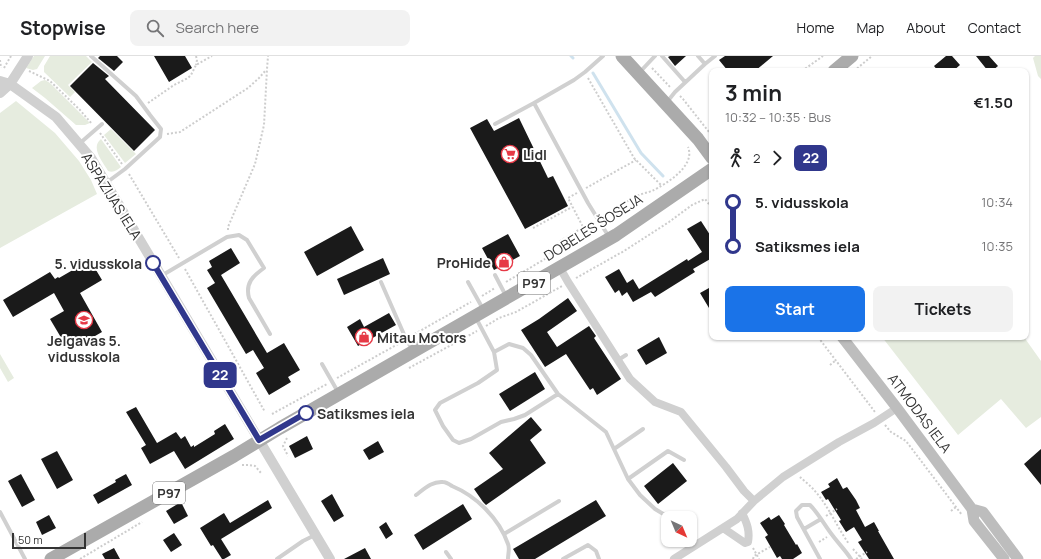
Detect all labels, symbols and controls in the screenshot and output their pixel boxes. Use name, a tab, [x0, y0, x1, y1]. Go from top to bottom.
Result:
search box	[130, 10, 410, 46]
text: Stopwise	[20, 15, 106, 41]
icon: search	[144, 17, 166, 39]
text: Search here	[176, 17, 259, 38]
text: Home	[797, 18, 834, 37]
text: Map	[856, 18, 884, 37]
text: About	[906, 18, 946, 37]
text: Contact	[968, 18, 1021, 37]
text: 3 min	[725, 78, 782, 108]
text: €1.50	[974, 92, 1013, 113]
text: 10:32 – 10:35 · Bus	[725, 108, 831, 126]
supermarket icon: Lidl	[500, 144, 520, 164]
place label: Lidl	[523, 145, 547, 164]
icon: walk	[725, 147, 747, 169]
icon: forward	[766, 147, 788, 169]
text: 22	[802, 148, 819, 167]
street label: ASPAZIJAS IELA	[78, 149, 146, 243]
text: 2	[753, 149, 760, 167]
street label: DOBELES ŠOSEJA	[540, 189, 646, 265]
text: 5. vidusskola	[755, 192, 849, 213]
text: 10:34	[981, 193, 1013, 211]
text: Satiksmes iela	[755, 236, 860, 257]
text: 10:35	[981, 237, 1013, 255]
shop icon: ProHide	[494, 252, 514, 272]
place label: ProHide	[437, 253, 491, 272]
place label: 5. vidusskola	[54, 254, 142, 273]
marker: 5. vidusskola	[145, 255, 161, 271]
road number: P97	[518, 272, 550, 294]
button: Start	[725, 286, 865, 332]
button: Tickets	[873, 286, 1013, 332]
school or university icon: Jelgavas 5. vidusskola	[74, 310, 94, 330]
shop icon: Mitau Motors	[354, 327, 374, 347]
place label: Mitau Motors	[377, 328, 467, 347]
place label: Jelgavas 5. vidusskola	[47, 331, 121, 366]
line badge: 22	[202, 362, 238, 388]
text: 22	[212, 365, 228, 384]
street label: ATMODAS IELA	[884, 369, 956, 457]
place label: Satiksmes iela	[317, 404, 415, 423]
marker: Satiksmes iela	[298, 405, 314, 421]
road number: P97	[153, 482, 185, 504]
north arrow	[661, 511, 697, 547]
map controls	[661, 511, 697, 547]
scale bar	[12, 531, 86, 550]
text: 50 m	[18, 532, 43, 547]

